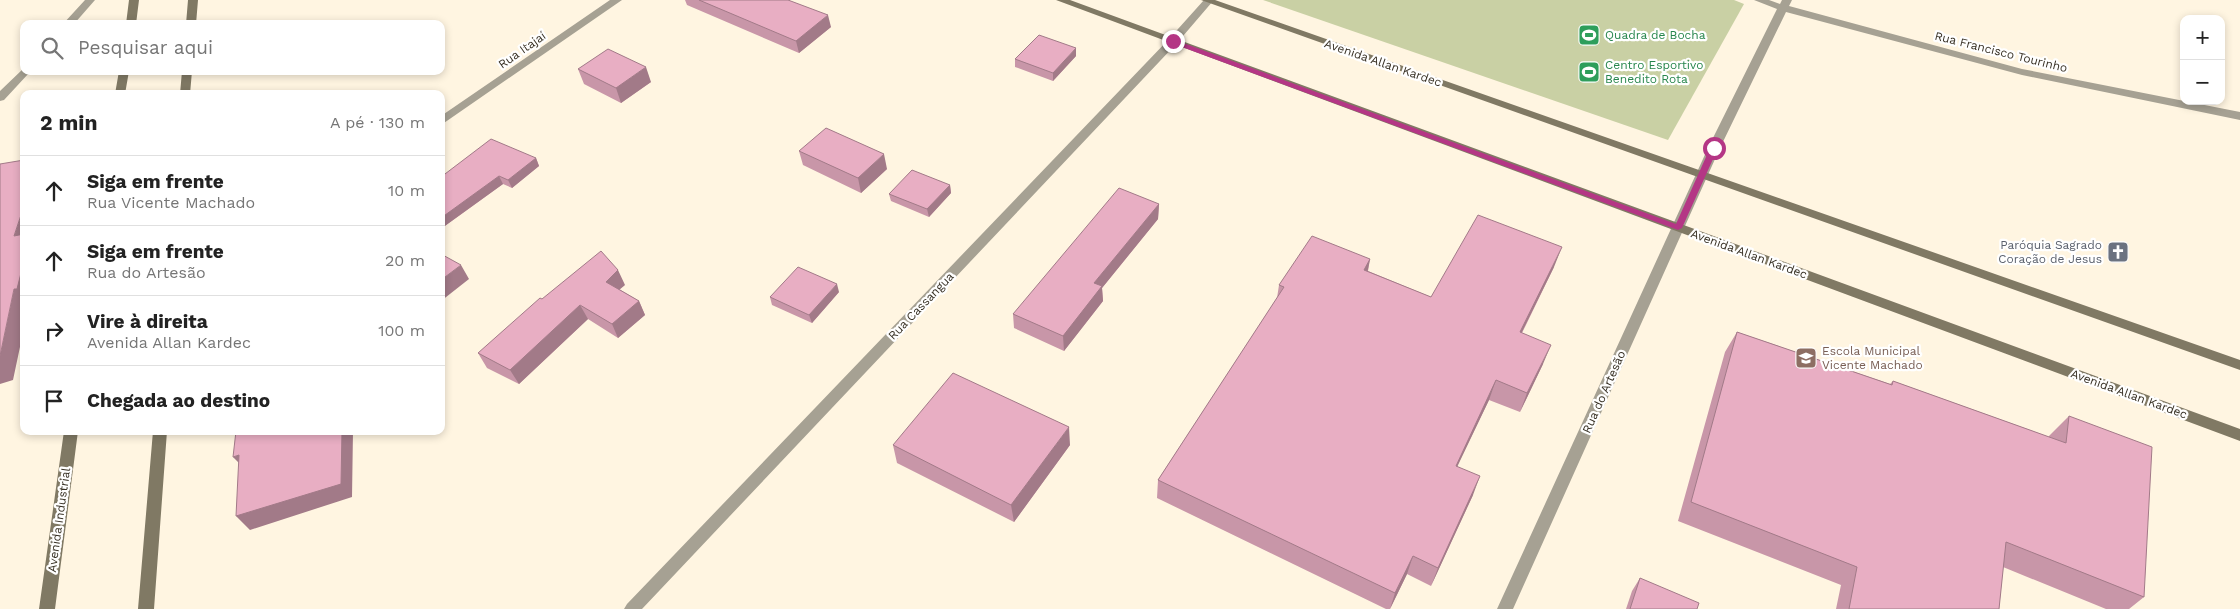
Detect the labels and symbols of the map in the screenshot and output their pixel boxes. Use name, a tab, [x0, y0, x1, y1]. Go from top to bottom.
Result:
sports icon: Quadra de Bocha	[1577, 23, 1601, 47]
place label: Quadra de Bocha	[1605, 28, 1706, 42]
street label: Rua Itajaí	[496, 29, 548, 71]
street label: Rua Francisco Tourinho	[1933, 29, 2069, 75]
route end	[1162, 30, 1185, 53]
street label: Avenida Allan Kardec	[1323, 36, 1444, 90]
place label: Centro Esportivo Benedito Rota	[1605, 58, 1703, 86]
sports icon: Centro Esportivo Benedito Rota	[1577, 60, 1601, 84]
route start	[1703, 137, 1726, 160]
street label: Avenida Allan Kardec	[1689, 226, 1809, 282]
place label: Paróquia Sagrado Coração de Jesus	[1998, 238, 2102, 266]
church icon: Paróquia Sagrado Coração de Jesus	[2106, 240, 2130, 264]
street label: Rua Cassangua	[885, 269, 957, 343]
place label: Escola Municipal Vicente Machado	[1822, 344, 1923, 372]
school or university icon: Escola Municipal Vicente Machado	[1794, 346, 1818, 370]
street label: Rua do Artesão	[1580, 349, 1628, 435]
street label: Avenida Allan Kardec	[2069, 366, 2189, 422]
street label: Avenida Industrial	[45, 467, 73, 573]

